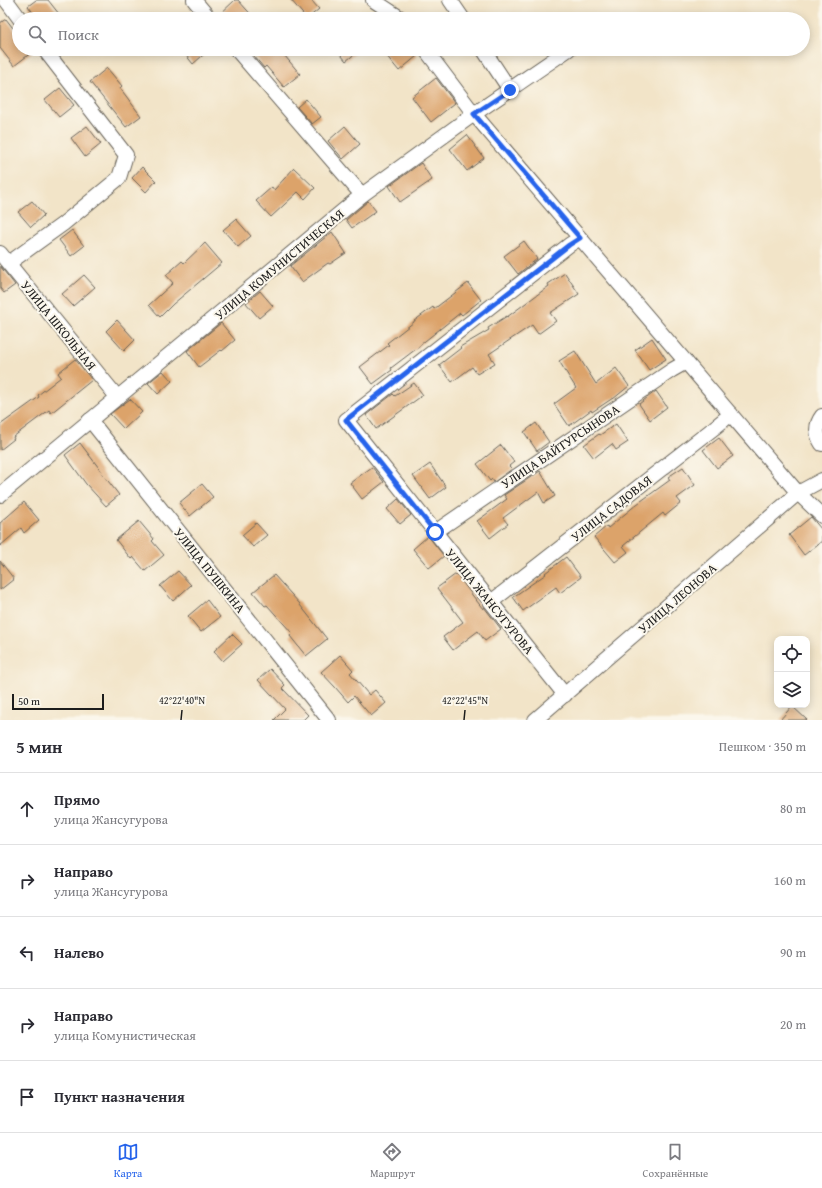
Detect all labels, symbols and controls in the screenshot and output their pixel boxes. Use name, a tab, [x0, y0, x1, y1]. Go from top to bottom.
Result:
search box	[12, 12, 810, 56]
icon: search	[26, 23, 48, 45]
text: Поиск	[58, 24, 99, 45]
route end	[501, 81, 519, 99]
street label: УЛИЦА КОМУНИСТИЧЕСКАЯ	[211, 204, 348, 324]
street label: УЛИЦА ШКОЛЬНАЯ	[16, 276, 101, 375]
street label: УЛИЦА БАЙТУРСЫНОВА	[497, 400, 623, 493]
street label: УЛИЦА САДОВАЯ	[567, 470, 656, 546]
route start	[426, 523, 444, 541]
street label: УЛИЦА ПУШКИНА	[169, 524, 250, 617]
street label: УЛИЦА ЖАНСУГУРОВА	[441, 544, 538, 658]
street label: УЛИЦА ЛЕОНОВА	[634, 559, 721, 638]
map controls	[774, 636, 810, 708]
button: locate	[774, 636, 810, 672]
button: layers	[774, 672, 810, 708]
scale bar	[12, 692, 104, 711]
text: 50 m	[18, 693, 40, 709]
text: 42°22'40"N	[159, 693, 205, 708]
text: 42°22'45"N	[442, 693, 488, 708]
text: 5 мин	[16, 734, 62, 759]
text: Пешком · 350 m	[719, 737, 806, 756]
text: Прямо	[54, 789, 100, 810]
icon: ahead	[16, 798, 38, 820]
text: 80 m	[780, 799, 806, 818]
text: улица Жансугурова	[54, 810, 168, 829]
text: Направо	[54, 861, 113, 882]
icon: right	[16, 870, 38, 892]
text: 160 m	[774, 871, 806, 890]
text: улица Жансугурова	[54, 882, 168, 901]
icon: left	[16, 942, 38, 964]
text: Налево	[54, 942, 104, 963]
text: 90 m	[780, 943, 806, 962]
text: Направо	[54, 1005, 113, 1026]
icon: right	[16, 1014, 38, 1036]
text: 20 m	[780, 1015, 806, 1034]
text: улица Комунистическая	[54, 1026, 196, 1045]
icon: arrive	[16, 1086, 38, 1108]
text: Пункт назначения	[54, 1086, 185, 1107]
tab: Карта	[114, 1141, 142, 1181]
tab: Маршрут	[370, 1141, 415, 1181]
tab: Сохранённые	[643, 1141, 708, 1181]

